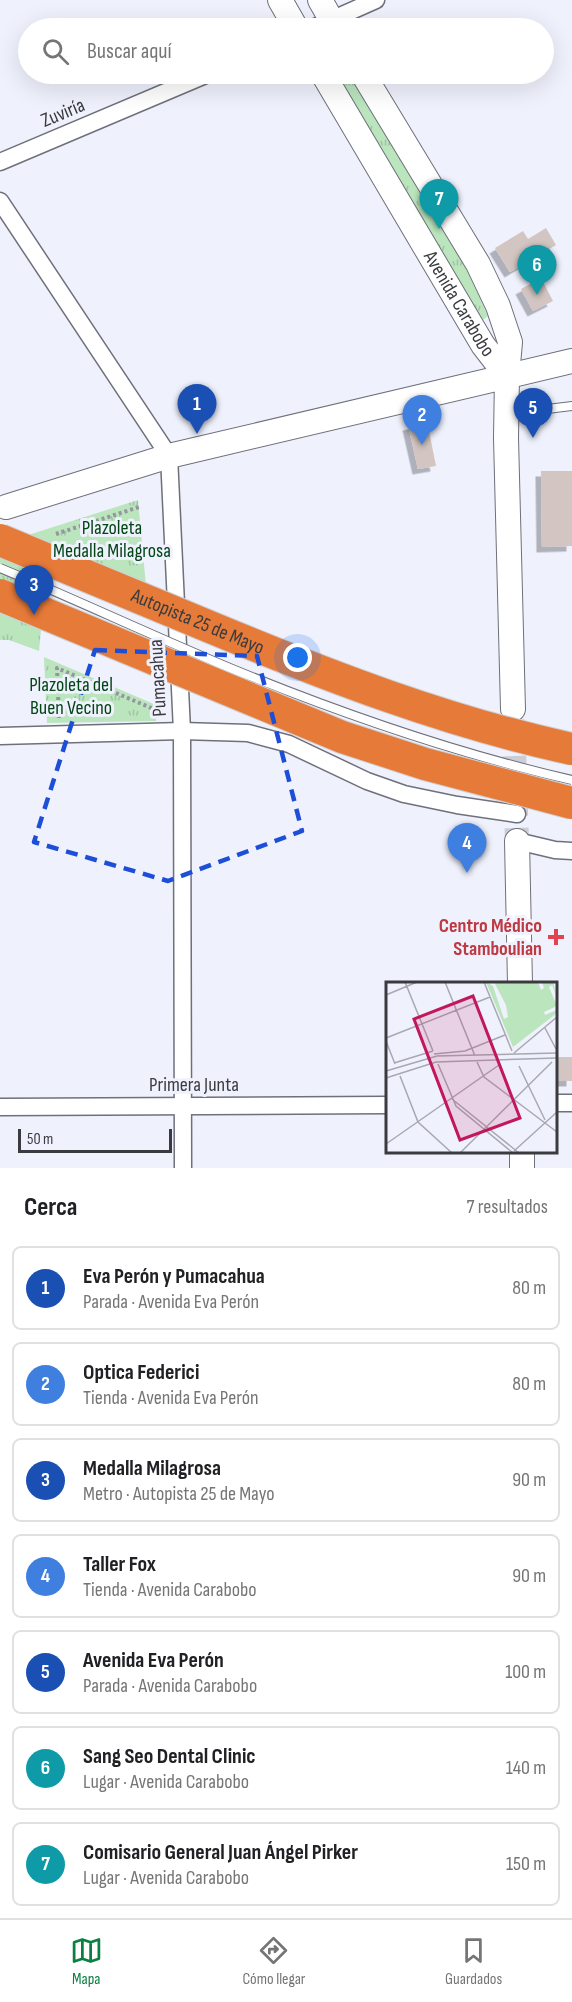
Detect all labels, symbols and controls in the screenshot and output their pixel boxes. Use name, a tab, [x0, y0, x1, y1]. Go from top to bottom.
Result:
search box	[18, 18, 554, 84]
icon: search	[39, 35, 72, 68]
text: Buscar aquí	[87, 38, 172, 65]
street label: Zuviría	[38, 93, 88, 133]
pin: 7	[420, 180, 458, 229]
street label: Avenida Carabobo	[418, 246, 500, 362]
pin: 6	[518, 246, 556, 295]
pin: 1	[178, 384, 216, 434]
pin: 5	[514, 388, 552, 438]
pin: 2	[402, 396, 442, 445]
park label: Plazoleta Medalla Milagrosa	[53, 516, 171, 563]
pin: 3	[15, 566, 54, 615]
street label: Autopista 25 de Mayo	[127, 583, 268, 660]
street label: Pumacahua	[144, 639, 172, 717]
your location	[283, 643, 312, 672]
park label: Plazoleta del Buen Vecino	[29, 673, 113, 720]
pin: 4	[448, 824, 486, 873]
place label: Centro Médico Stamboulian	[439, 914, 542, 961]
marker: Centro Médico Stamboulian	[547, 928, 565, 946]
inset map	[386, 982, 557, 1153]
street label: Primera Junta	[149, 1073, 239, 1097]
scale bar	[18, 1126, 172, 1154]
text: 50 m	[27, 1130, 53, 1149]
text: Cerca	[24, 1192, 77, 1223]
text: 7 resultados	[467, 1195, 548, 1219]
text: Eva Perón y Pumacahua	[83, 1263, 265, 1290]
text: 1	[42, 1276, 49, 1300]
text: 80 m	[512, 1276, 546, 1300]
text: Parada · Avenida Eva Perón	[83, 1290, 259, 1314]
text: Optica Federici	[83, 1359, 199, 1386]
text: 2	[41, 1372, 50, 1396]
text: 80 m	[512, 1372, 546, 1396]
text: Tienda · Avenida Eva Perón	[83, 1386, 259, 1410]
text: Medalla Milagrosa	[83, 1455, 221, 1482]
text: 3	[41, 1468, 50, 1492]
text: 90 m	[512, 1468, 546, 1492]
text: Metro · Autopista 25 de Mayo	[83, 1482, 275, 1506]
text: Taller Fox	[83, 1551, 156, 1578]
text: 4	[41, 1564, 50, 1588]
text: 90 m	[512, 1564, 546, 1588]
text: Tienda · Avenida Carabobo	[83, 1578, 257, 1602]
text: Avenida Eva Perón	[83, 1647, 224, 1674]
text: 5	[41, 1660, 50, 1684]
text: 100 m	[505, 1660, 546, 1684]
text: Parada · Avenida Carabobo	[83, 1674, 257, 1698]
text: Sang Seo Dental Clinic	[83, 1743, 256, 1770]
text: 6	[41, 1756, 50, 1780]
text: 140 m	[506, 1756, 546, 1780]
text: Lugar · Avenida Carabobo	[83, 1770, 249, 1794]
text: Comisario General Juan Ángel Pirker	[83, 1839, 358, 1866]
text: 7	[41, 1852, 50, 1876]
text: 150 m	[506, 1852, 546, 1876]
text: Lugar · Avenida Carabobo	[83, 1866, 249, 1890]
tab: Mapa	[70, 1934, 103, 1989]
tab: Cómo llegar	[242, 1934, 305, 1989]
tab: Guardados	[445, 1934, 502, 1989]

